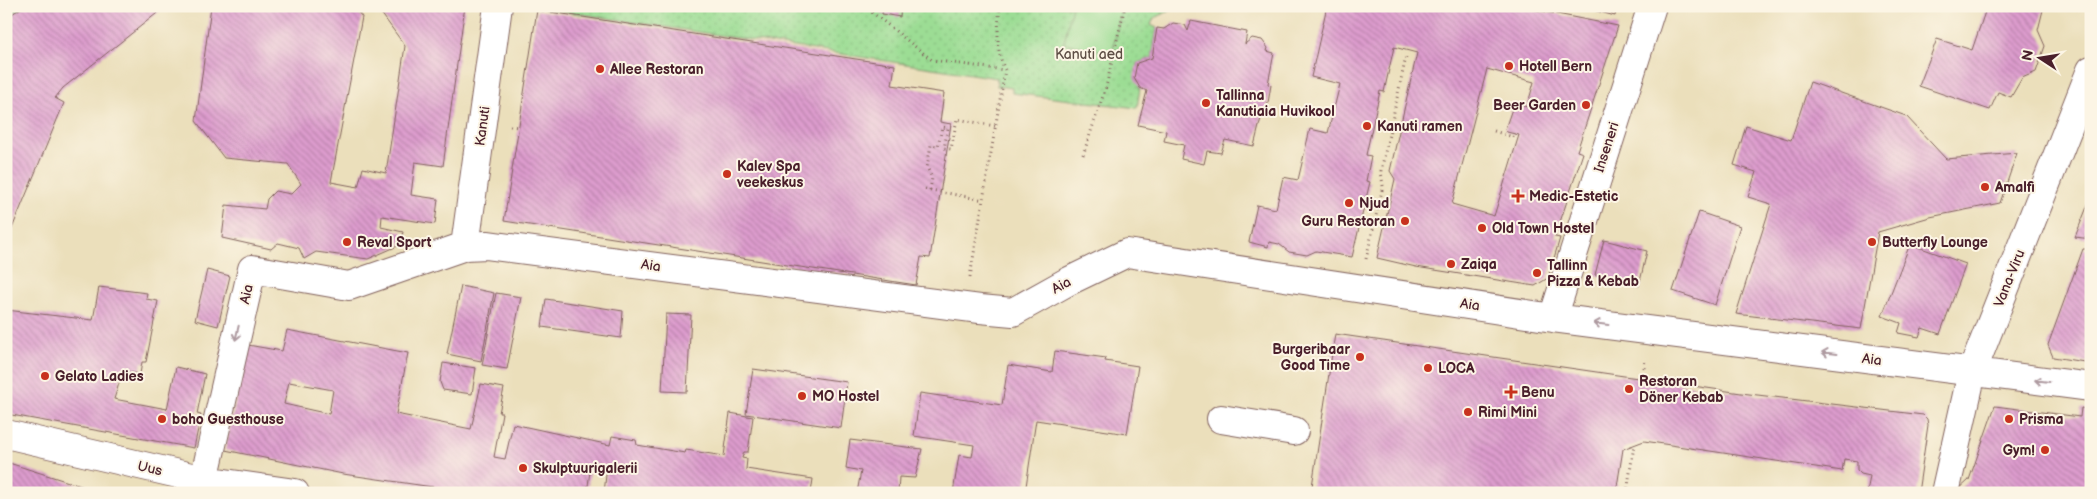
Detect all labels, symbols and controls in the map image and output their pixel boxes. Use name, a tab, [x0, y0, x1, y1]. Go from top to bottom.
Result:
north arrow	[2014, 32, 2064, 82]
park label: Kanuti aed	[1055, 46, 1123, 63]
text: N	[2018, 48, 2037, 62]
place label: Hotell Bern	[1519, 58, 1592, 75]
marker: Hotell Bern	[1503, 60, 1515, 72]
place label: Allee Restoran	[609, 61, 704, 78]
marker: Allee Restoran	[594, 63, 606, 75]
place label: Tallinna Kanutiaia Huvikool	[1216, 87, 1335, 120]
marker: Tallinna Kanutiaia Huvikool	[1200, 97, 1212, 109]
place label: Beer Garden	[1493, 97, 1576, 114]
marker: Beer Garden	[1580, 99, 1592, 111]
street label: Kanuti	[471, 105, 494, 147]
place label: Kanuti ramen	[1377, 118, 1463, 135]
marker: Kanuti ramen	[1361, 120, 1373, 132]
street label: Inseneri	[1590, 120, 1623, 175]
place label: Kalev Spa veekeskus	[736, 158, 803, 191]
marker: Kalev Spa veekeskus	[721, 168, 733, 180]
place label: Amalfi	[1994, 179, 2035, 196]
marker: Amalfi	[1979, 181, 1991, 193]
place label: Medic-Estetic	[1529, 188, 1619, 205]
marker: Medic-Estetic	[1511, 189, 1525, 203]
place label: Njud	[1359, 195, 1389, 212]
marker: Njud	[1343, 197, 1355, 209]
place label: Guru Restoran	[1302, 213, 1395, 230]
marker: Guru Restoran	[1399, 215, 1411, 227]
place label: Old Town Hostel	[1492, 220, 1594, 237]
marker: Old Town Hostel	[1476, 222, 1488, 234]
place label: Reval Sport	[357, 234, 432, 251]
place label: Butterfly Lounge	[1882, 234, 1988, 251]
marker: Reval Sport	[341, 236, 353, 248]
marker: Butterfly Lounge	[1866, 236, 1878, 248]
street label: Vana-Viru	[1990, 247, 2029, 309]
street label: Aia	[640, 256, 662, 275]
place label: Zaiqa	[1461, 256, 1497, 273]
place label: Tallinn Pizza & Kebab	[1547, 257, 1639, 290]
marker: Zaiqa	[1445, 258, 1457, 270]
marker: Tallinn Pizza & Kebab	[1531, 267, 1543, 279]
street label: Aia	[1049, 273, 1074, 298]
street label: Aia	[236, 283, 257, 306]
street label: Aia	[1459, 295, 1481, 314]
one-way arrow	[1593, 319, 1609, 329]
one-way arrow	[232, 325, 241, 341]
place label: Burgeribaar Good Time	[1272, 341, 1350, 374]
one-way arrow	[1822, 348, 1838, 358]
street label: Aia	[1861, 350, 1883, 369]
marker: Burgeribaar Good Time	[1354, 351, 1366, 363]
place label: LOCA	[1438, 360, 1475, 377]
marker: LOCA	[1422, 362, 1434, 374]
place label: Gelato Ladies	[55, 368, 144, 385]
marker: Gelato Ladies	[39, 370, 51, 382]
place label: Restoran Döner Kebab	[1639, 373, 1723, 406]
one-way arrow	[2035, 376, 2051, 386]
marker: Restoran Döner Kebab	[1623, 383, 1635, 395]
place label: Benu	[1521, 384, 1555, 401]
marker: Benu	[1505, 386, 1517, 398]
place label: MO Hostel	[812, 388, 879, 405]
marker: MO Hostel	[796, 390, 808, 402]
place label: Rimi Mini	[1478, 404, 1537, 421]
marker: Rimi Mini	[1462, 406, 1474, 418]
place label: boho Guesthouse	[172, 411, 284, 428]
place label: Prisma	[2019, 411, 2064, 428]
marker: boho Guesthouse	[156, 413, 168, 425]
marker: Prisma	[2003, 413, 2015, 425]
place label: Gym!	[2003, 442, 2035, 459]
marker: Gym!	[2039, 444, 2051, 456]
street label: Uus	[136, 457, 164, 480]
place label: Skulptuurigalerii	[533, 460, 637, 477]
marker: Skulptuurigalerii	[517, 462, 529, 474]

